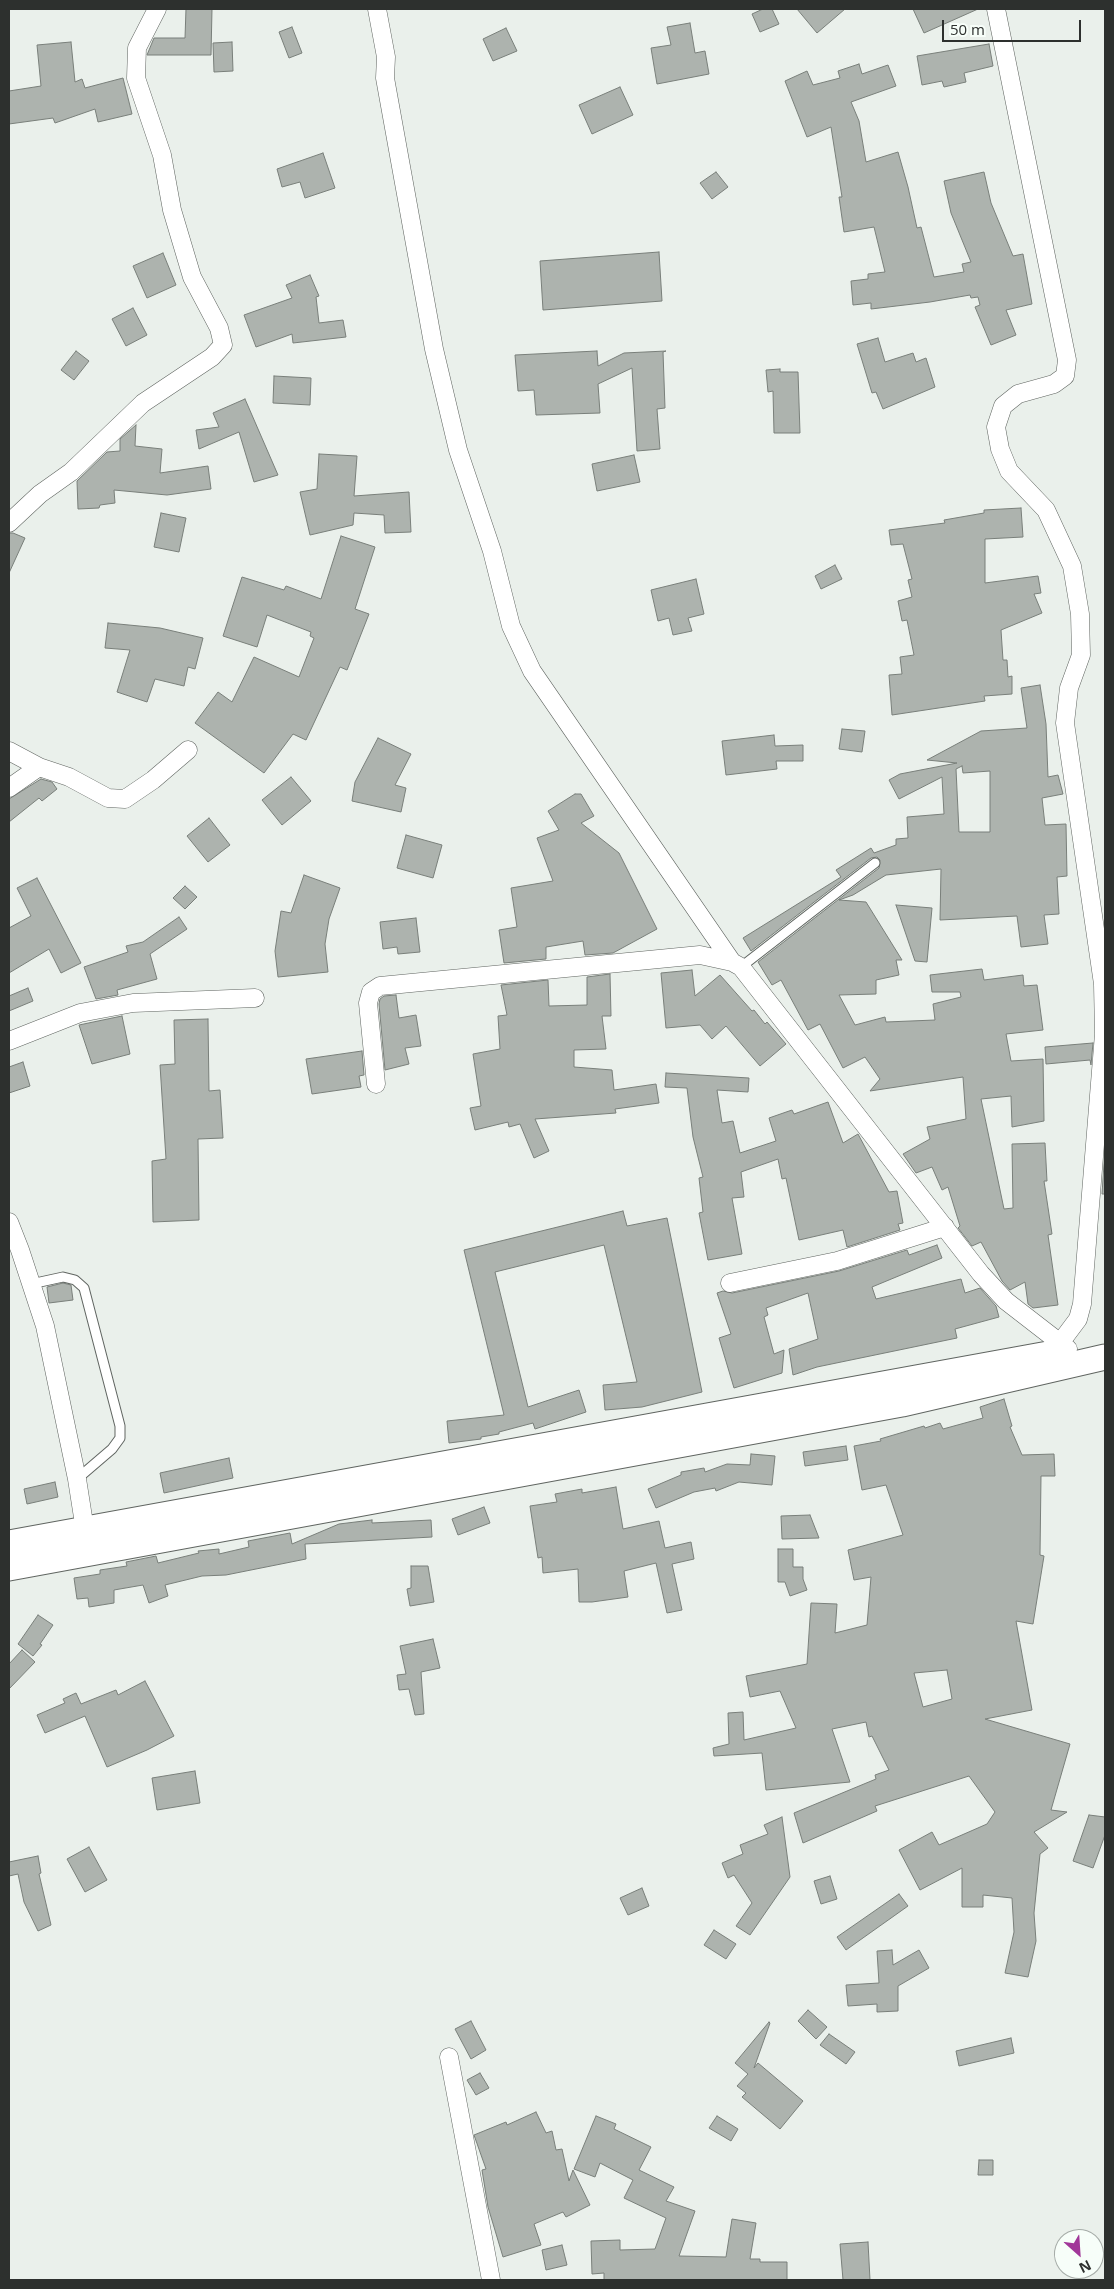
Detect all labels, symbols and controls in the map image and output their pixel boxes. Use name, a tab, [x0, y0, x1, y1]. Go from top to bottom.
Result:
scale bar	[944, 10, 1083, 42]
text: 50 m	[950, 19, 985, 39]
north arrow	[1054, 2229, 1104, 2279]
text: N	[1076, 2256, 1095, 2278]

